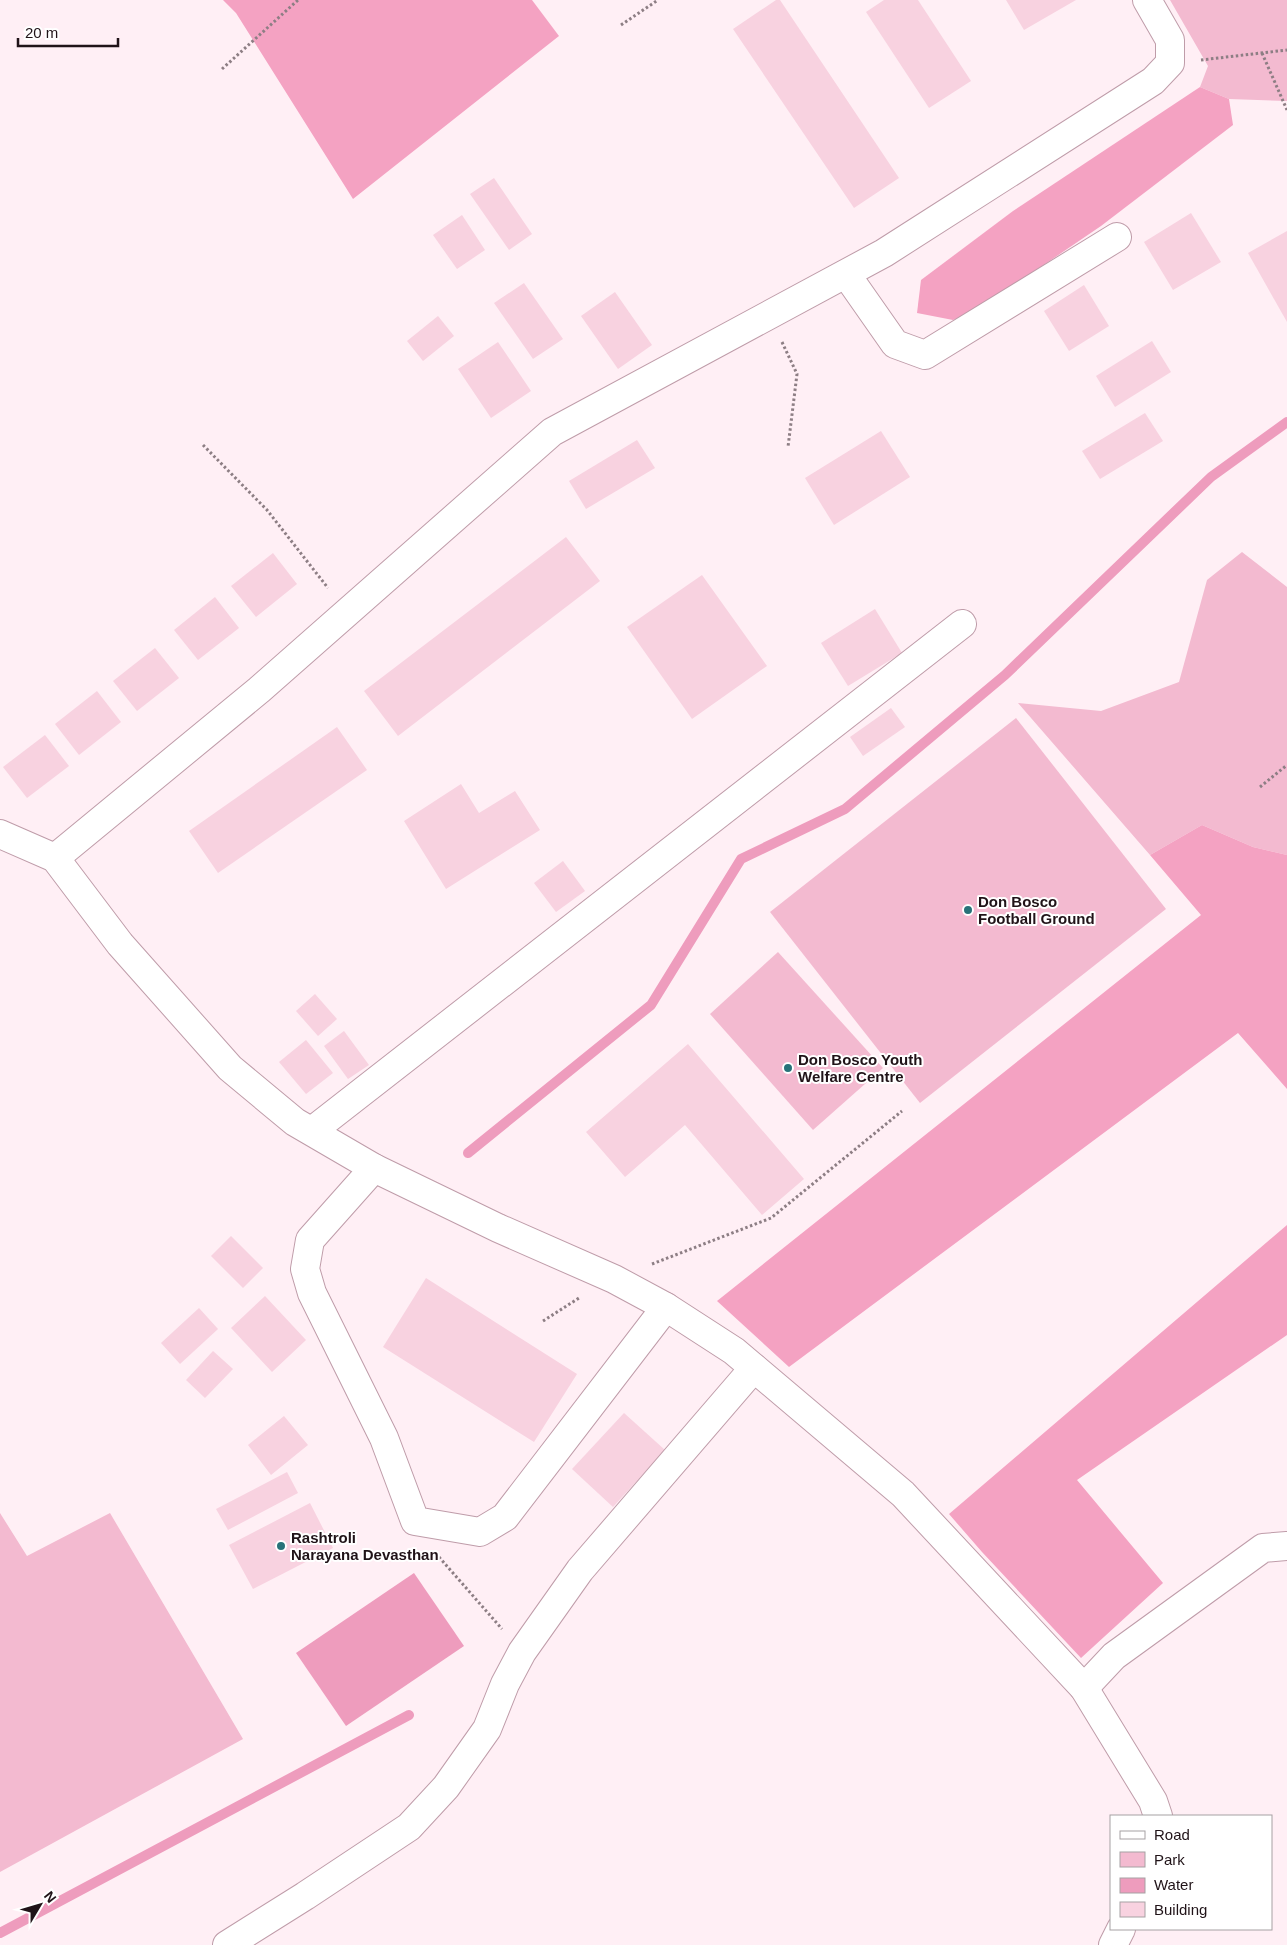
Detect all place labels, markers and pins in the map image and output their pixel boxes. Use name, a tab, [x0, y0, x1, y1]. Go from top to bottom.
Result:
place label: Don Bosco Football Ground	[978, 893, 1095, 927]
marker: Don Bosco Football Ground	[962, 904, 974, 916]
place label: Don Bosco Youth Welfare Centre	[798, 1051, 922, 1085]
marker: Don Bosco Youth Welfare Centre	[782, 1062, 794, 1074]
place label: Rashtroli Narayana Devasthan	[291, 1529, 439, 1563]
marker: Rashtroli Narayana Devasthan	[275, 1540, 287, 1552]

